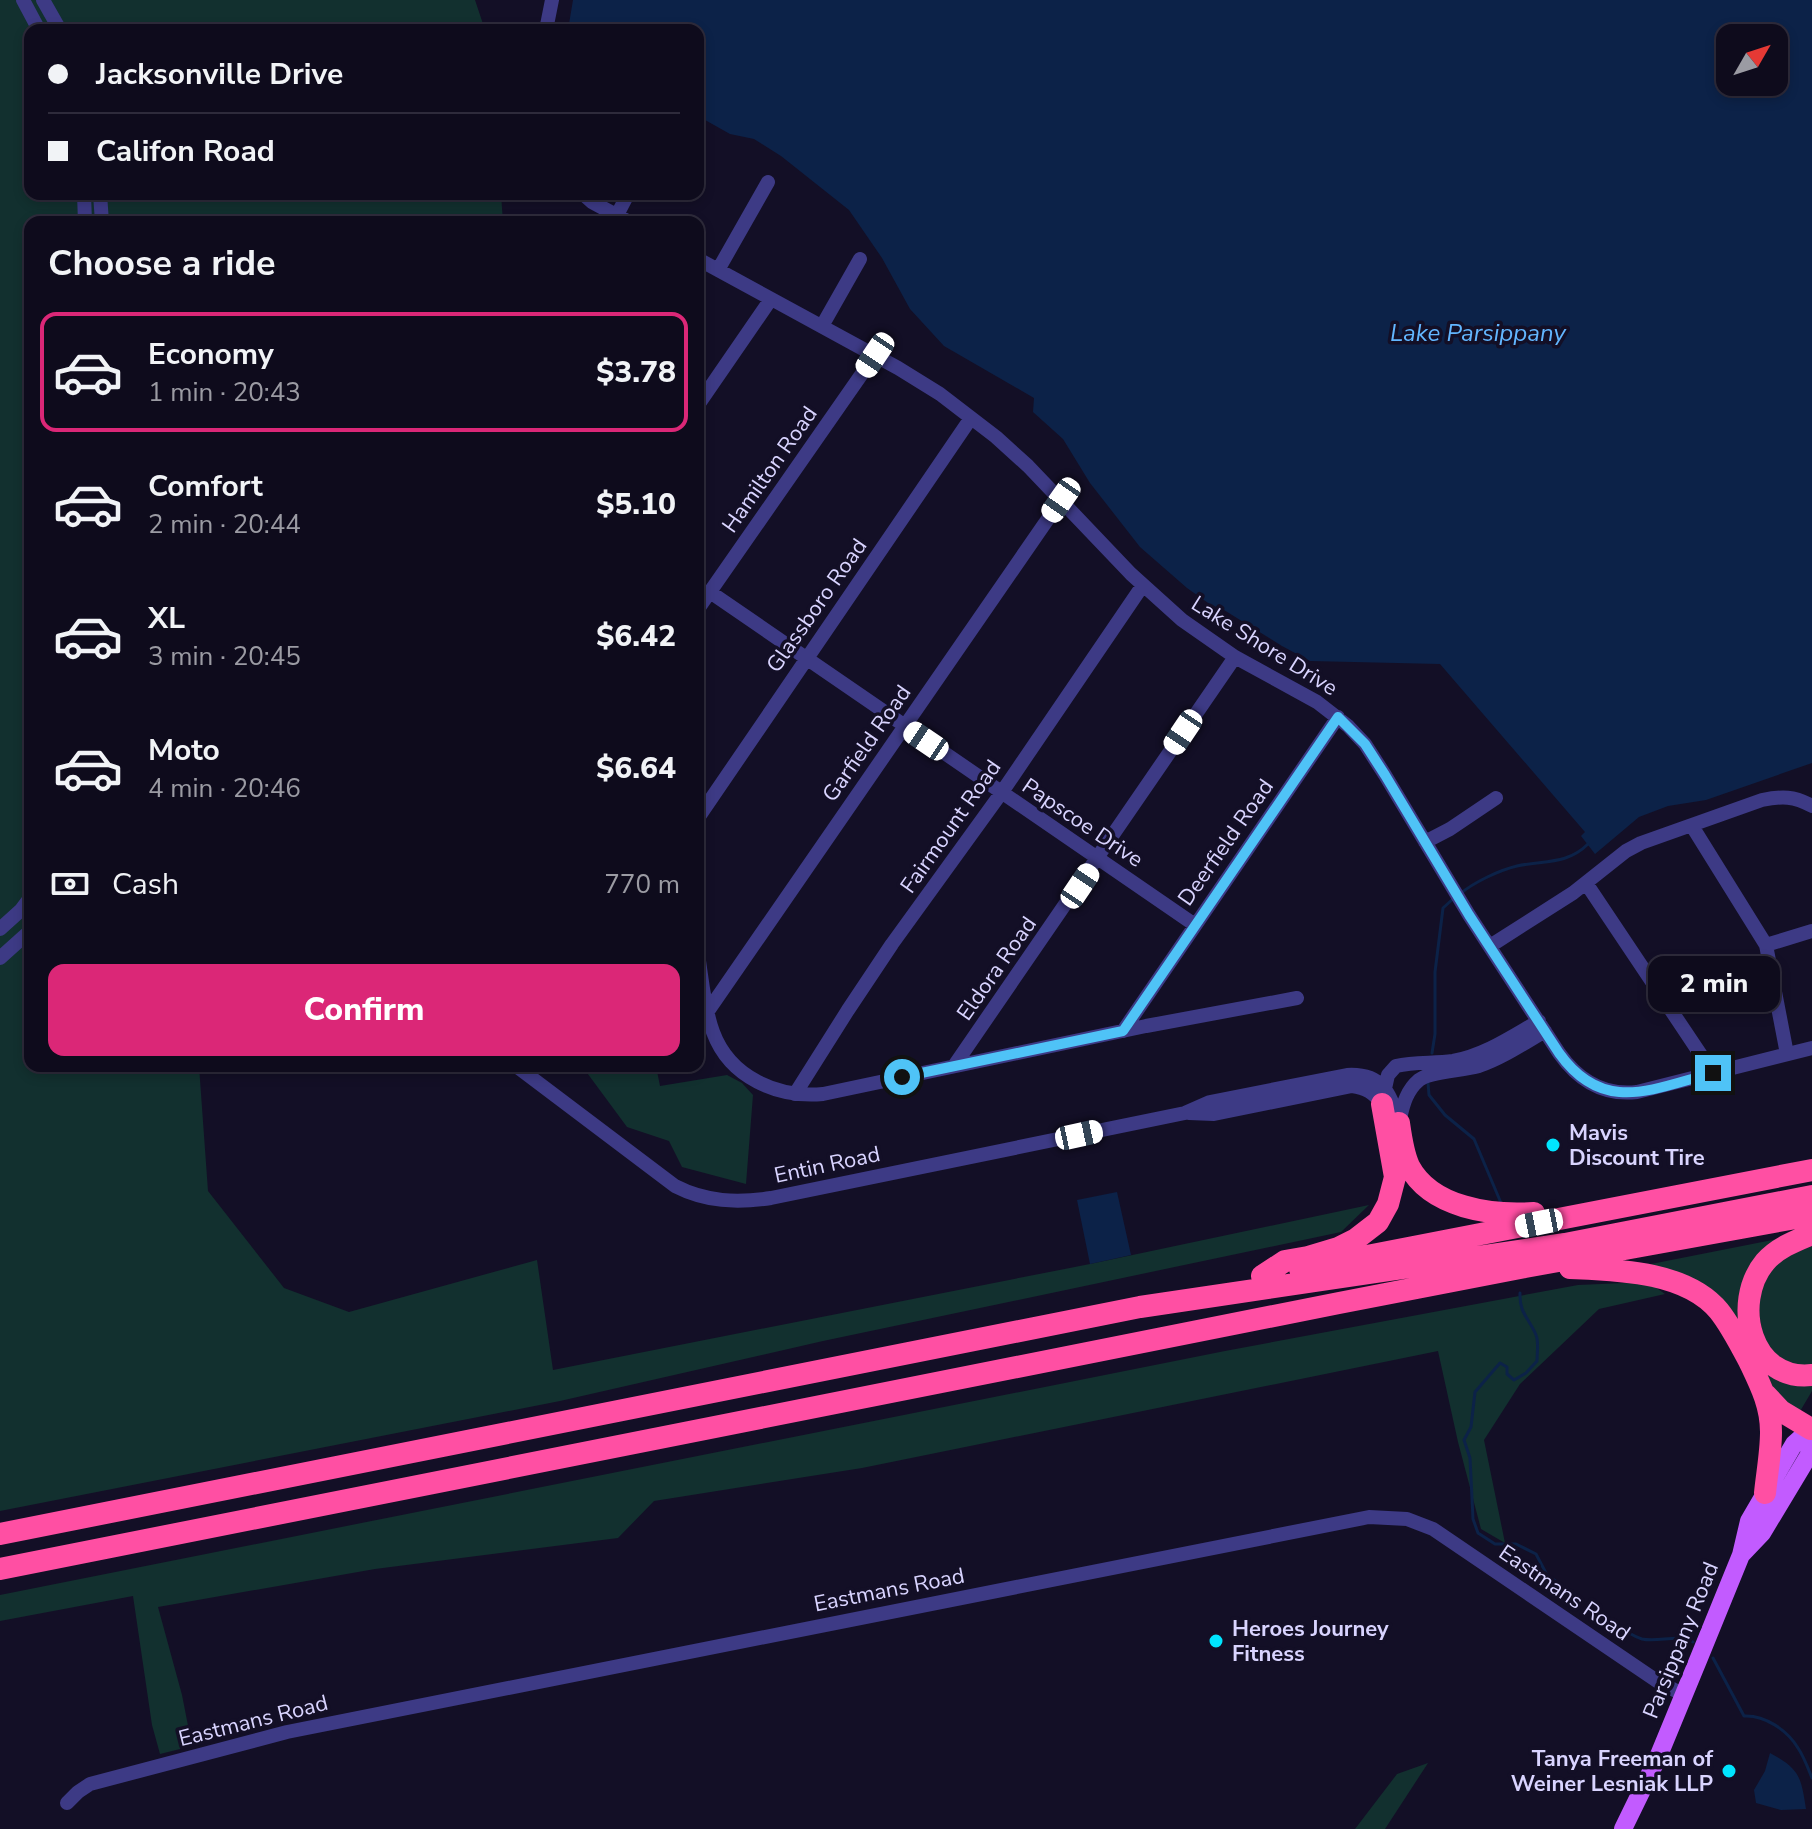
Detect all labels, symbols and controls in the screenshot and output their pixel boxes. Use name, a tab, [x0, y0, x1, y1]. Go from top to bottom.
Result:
north arrow	[1716, 24, 1788, 96]
map controls	[1716, 24, 1788, 96]
text: Jacksonville Drive	[96, 54, 343, 95]
text: Califon Road	[96, 131, 275, 172]
text: Choose a ride	[48, 239, 276, 288]
water label: Lake Parsippany	[1390, 317, 1568, 349]
car	[852, 328, 898, 382]
text: Economy	[148, 334, 274, 375]
icon: car	[52, 336, 124, 408]
text: $3.78	[596, 352, 676, 393]
text: 1 min · 20:43	[148, 375, 301, 410]
street label: Hamilton Road	[715, 400, 825, 539]
text: Comfort	[148, 466, 263, 507]
icon: car	[52, 468, 124, 540]
car	[1037, 473, 1085, 527]
text: $5.10	[596, 484, 676, 525]
text: 2 min · 20:44	[148, 507, 301, 542]
street label: Glassboro Road	[759, 533, 874, 679]
street label: Lake Shore Drive	[1186, 589, 1343, 703]
text: XL	[148, 598, 185, 639]
icon: car	[52, 600, 124, 672]
text: $6.42	[596, 616, 676, 657]
text: 3 min · 20:45	[148, 639, 301, 674]
street label: Garfield Road	[815, 679, 918, 808]
car	[1160, 705, 1206, 759]
car	[899, 718, 953, 764]
text: Moto	[148, 730, 220, 771]
icon: car	[52, 732, 124, 804]
text: $6.64	[596, 748, 676, 789]
street label: Fairmount Road	[894, 754, 1008, 899]
text: 4 min · 20:46	[148, 771, 301, 806]
street label: Papscoe Drive	[1016, 771, 1149, 874]
street label: Deerfield Road	[1171, 773, 1281, 912]
car	[1057, 859, 1103, 913]
icon: cash	[48, 862, 92, 906]
text: Cash	[112, 864, 179, 905]
text: 770 m	[604, 867, 680, 902]
street label: Eldora Road	[950, 911, 1044, 1027]
callout: 2 min	[1647, 957, 1779, 1013]
button: Confirm	[48, 964, 680, 1056]
text: 2 min	[1680, 966, 1748, 1001]
route end	[1695, 1055, 1731, 1091]
route start	[884, 1059, 920, 1095]
car	[1053, 1118, 1105, 1152]
place label: Mavis Discount Tire	[1569, 1118, 1705, 1173]
marker: Mavis Discount Tire	[1544, 1136, 1562, 1154]
street label: Entin Road	[772, 1139, 883, 1191]
car	[1513, 1207, 1565, 1239]
street label: Eastmans Road	[1493, 1538, 1636, 1648]
street label: Parsippany Road	[1636, 1558, 1726, 1723]
street label: Eastmans Road	[811, 1561, 967, 1619]
place label: Heroes Journey Fitness	[1232, 1614, 1389, 1669]
marker: Heroes Journey Fitness	[1207, 1632, 1225, 1650]
street label: Eastmans Road	[175, 1688, 331, 1754]
place label: Tanya Freeman of Weiner Lesniak LLP	[1511, 1744, 1714, 1799]
marker: Tanya Freeman of Weiner Lesniak LLP	[1720, 1762, 1738, 1780]

